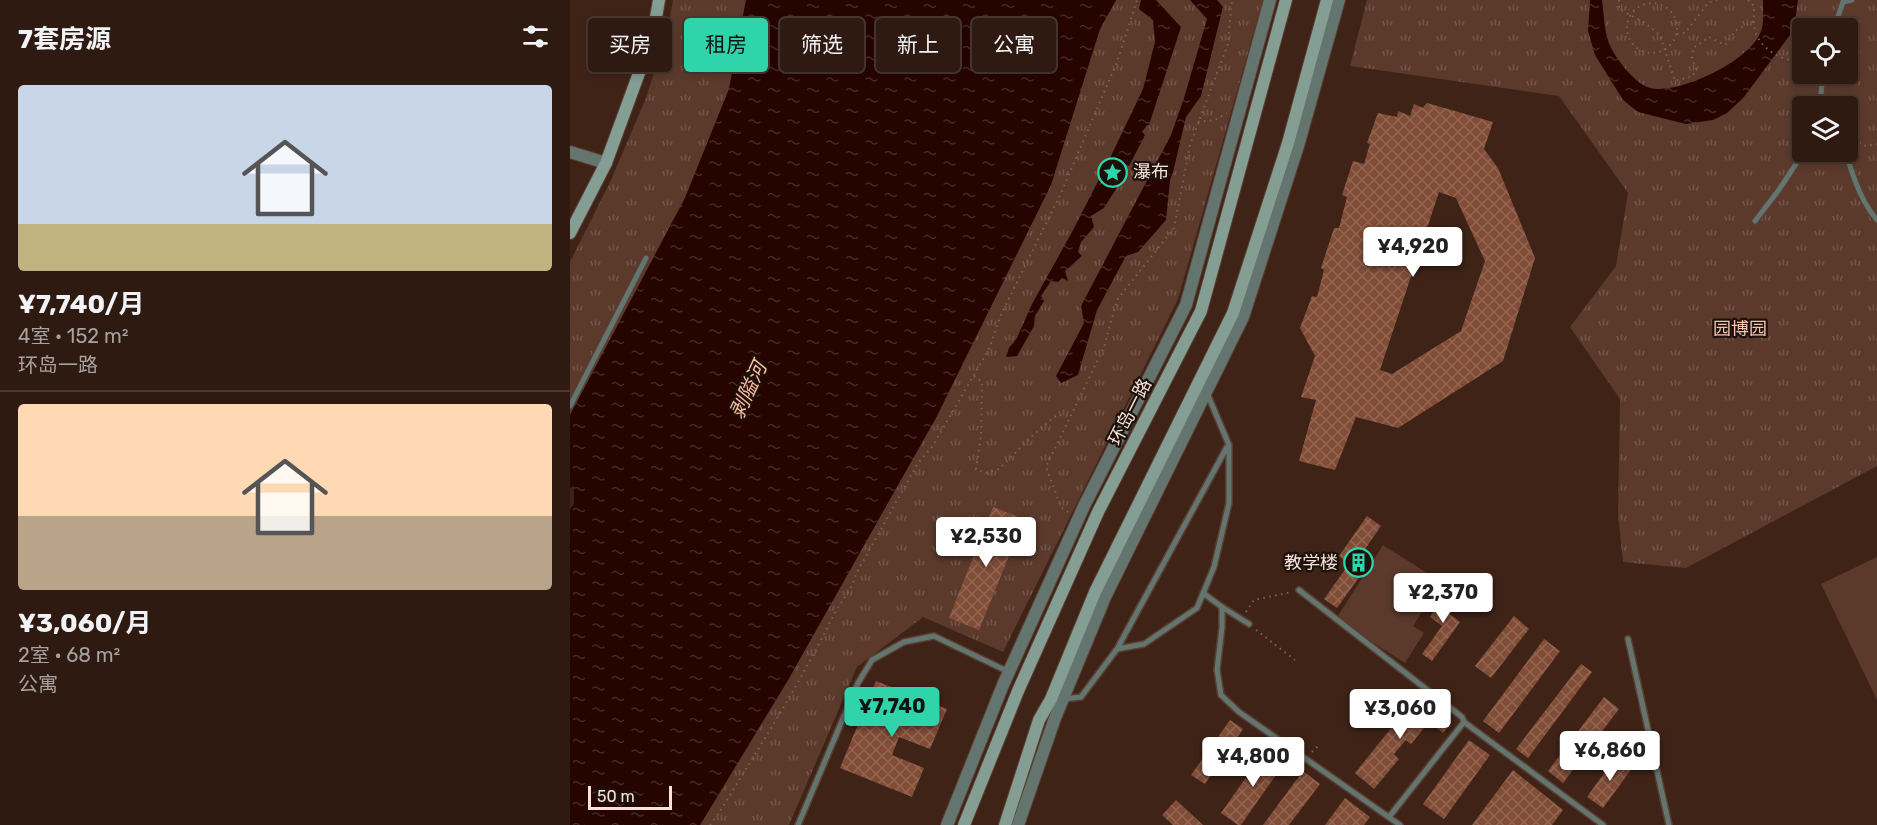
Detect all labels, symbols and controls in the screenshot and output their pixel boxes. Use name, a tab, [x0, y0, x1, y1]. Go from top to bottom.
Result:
chip: 买房	[588, 18, 672, 72]
chip: 租房	[684, 18, 768, 72]
chip: 筛选	[780, 18, 864, 72]
chip: 新上	[876, 18, 960, 72]
chip: 公寓	[972, 18, 1056, 72]
map controls	[1792, 18, 1858, 162]
button: locate	[1792, 18, 1858, 84]
icon: filters	[519, 20, 552, 53]
text: 7套房源	[18, 24, 111, 55]
button: layers	[1792, 96, 1858, 162]
icon: home	[231, 124, 339, 232]
place icon: 瀑布	[1096, 156, 1128, 188]
place label: 瀑布	[1133, 161, 1169, 183]
pin: ¥4,920	[1364, 227, 1462, 278]
text: ¥4,920	[1377, 234, 1449, 258]
text: ¥7,740/月	[18, 289, 144, 320]
park label: 园博园	[1713, 318, 1767, 340]
text: 4室 · 152 m²	[18, 324, 129, 348]
text: 环岛一路	[18, 353, 98, 377]
water label: 剥隘河	[724, 354, 773, 422]
street label: 环岛一路	[1104, 375, 1156, 449]
icon: home	[231, 443, 339, 551]
pin: ¥2,530	[937, 517, 1035, 568]
text: ¥2,530	[950, 524, 1022, 548]
building icon: 教学楼	[1343, 547, 1375, 579]
place label: 教学楼	[1284, 552, 1338, 574]
pin: ¥2,370	[1394, 573, 1492, 624]
text: ¥2,370	[1408, 580, 1478, 604]
text: ¥3,060/月	[18, 608, 152, 639]
text: 2室 · 68 m²	[18, 643, 120, 667]
text: 公寓	[18, 672, 58, 696]
pin: ¥7,740	[843, 687, 941, 738]
pin: ¥3,060	[1351, 689, 1449, 740]
text: ¥7,740	[858, 694, 926, 718]
text: ¥3,060	[1364, 696, 1436, 720]
pin: ¥6,860	[1561, 731, 1659, 782]
pin: ¥4,800	[1204, 737, 1302, 788]
text: ¥6,860	[1574, 738, 1646, 762]
text: ¥4,800	[1216, 744, 1290, 768]
scale bar	[588, 783, 672, 810]
text: 50 m	[597, 787, 635, 806]

